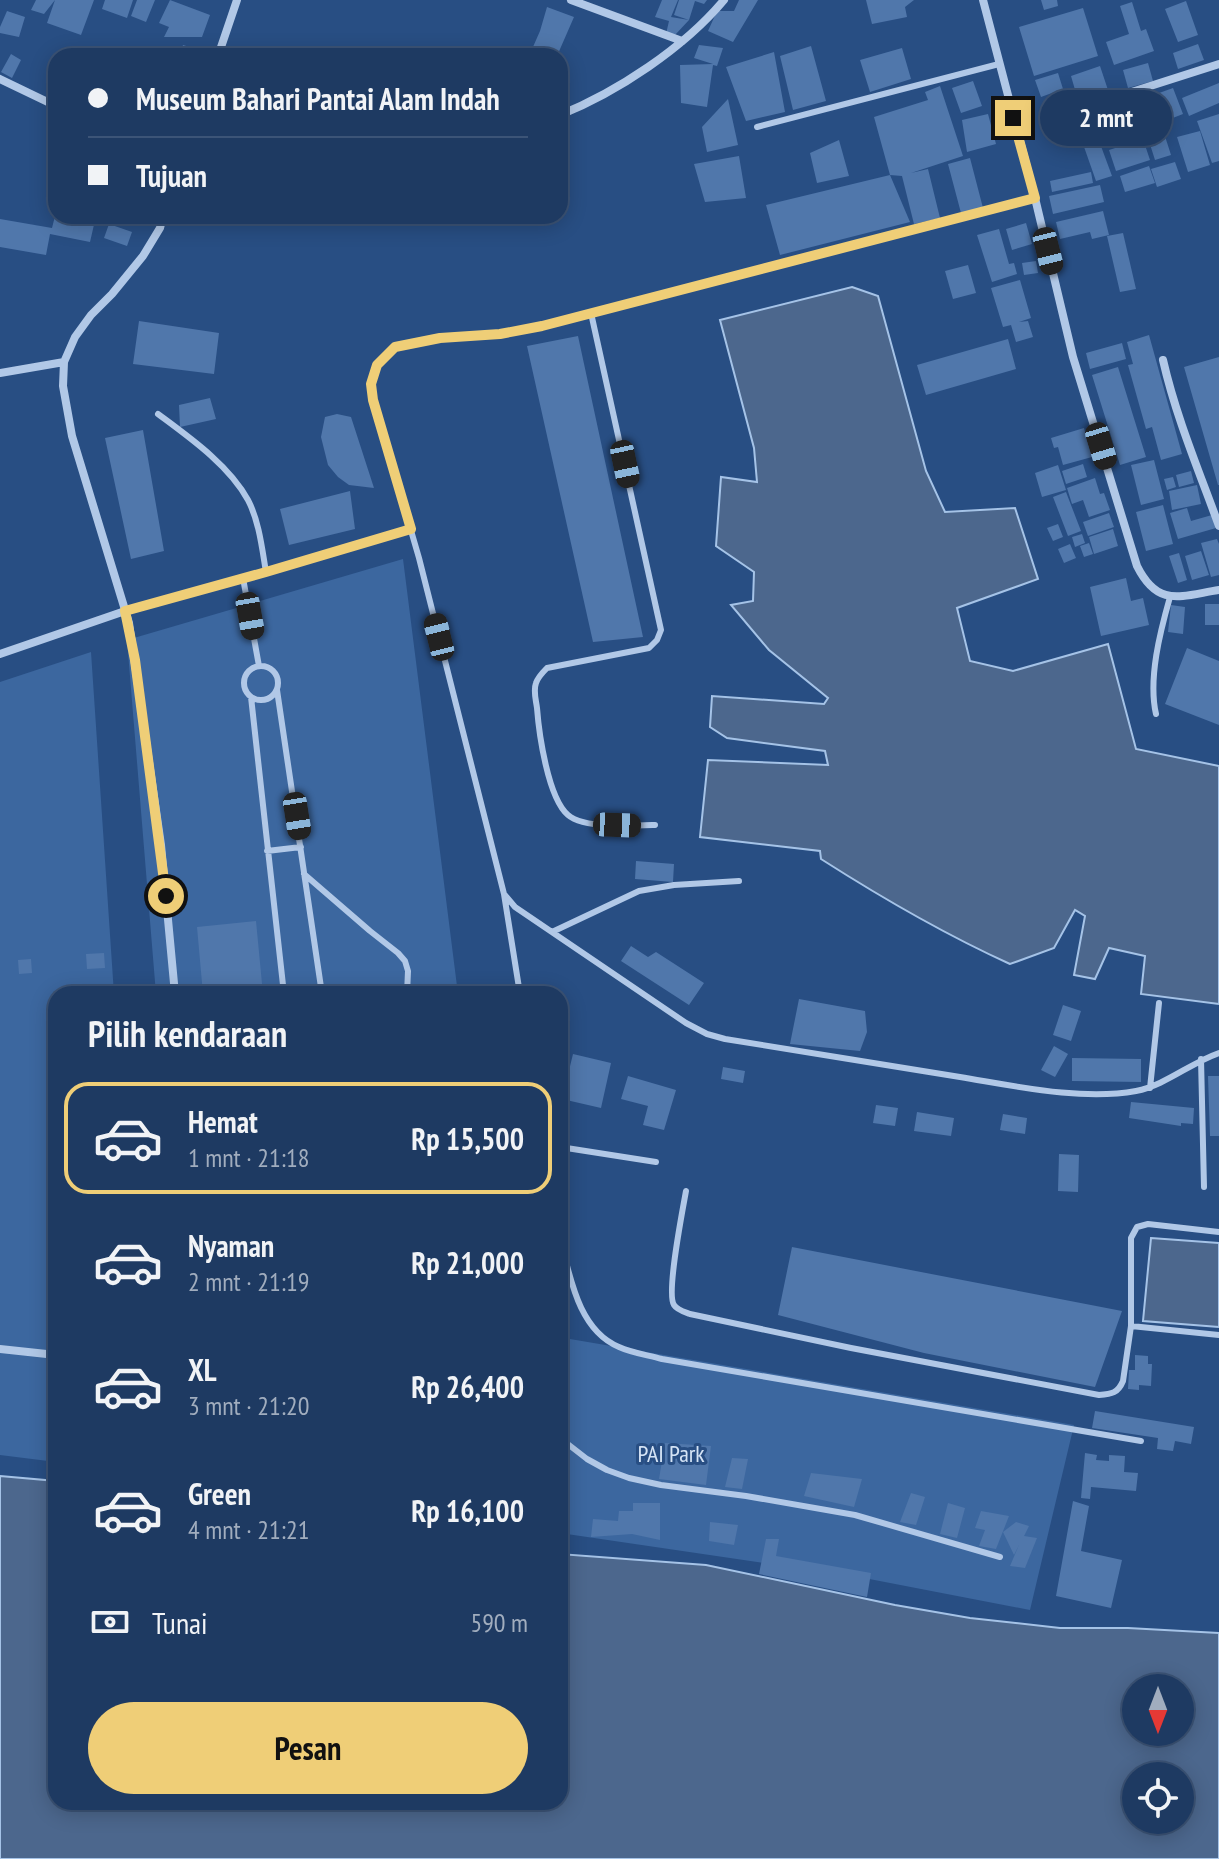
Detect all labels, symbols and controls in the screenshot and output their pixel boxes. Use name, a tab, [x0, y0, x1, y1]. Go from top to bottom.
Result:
text: Museum Bahari Pantai Alam Indah	[136, 79, 500, 118]
callout: 2 mnt	[1041, 90, 1173, 146]
route end	[995, 100, 1031, 136]
text: 2 mnt	[1079, 101, 1133, 134]
text: Tujuan	[136, 156, 207, 195]
car	[1031, 225, 1065, 277]
car	[1083, 420, 1119, 472]
car	[608, 438, 642, 490]
car	[234, 590, 266, 642]
car	[422, 611, 456, 663]
car	[281, 790, 313, 842]
car	[593, 812, 641, 838]
route start	[148, 878, 184, 914]
text: Pilih kendaraan	[88, 1010, 287, 1057]
icon: car	[92, 1102, 164, 1174]
text: Hemat	[188, 1102, 258, 1141]
text: Rp 15,500	[411, 1119, 524, 1158]
text: 1 mnt · 21:18	[188, 1141, 309, 1174]
icon: car	[92, 1226, 164, 1298]
text: Nyaman	[188, 1226, 274, 1265]
text: Rp 21,000	[411, 1243, 524, 1282]
text: 2 mnt · 21:19	[188, 1265, 309, 1298]
icon: car	[92, 1350, 164, 1422]
text: XL	[188, 1350, 217, 1389]
text: Rp 26,400	[411, 1367, 524, 1406]
text: 3 mnt · 21:20	[188, 1389, 309, 1422]
park label: PAI Park	[637, 1438, 705, 1469]
icon: car	[92, 1474, 164, 1546]
text: Green	[188, 1474, 251, 1513]
text: Rp 16,100	[411, 1491, 524, 1530]
text: 4 mnt · 21:21	[188, 1513, 309, 1546]
icon: cash	[88, 1600, 132, 1644]
text: Tunai	[152, 1603, 208, 1642]
text: 590 m	[470, 1606, 528, 1639]
north arrow	[1122, 1674, 1194, 1746]
map controls	[1122, 1674, 1194, 1834]
button: Pesan	[88, 1702, 528, 1794]
button: locate	[1122, 1762, 1194, 1834]

